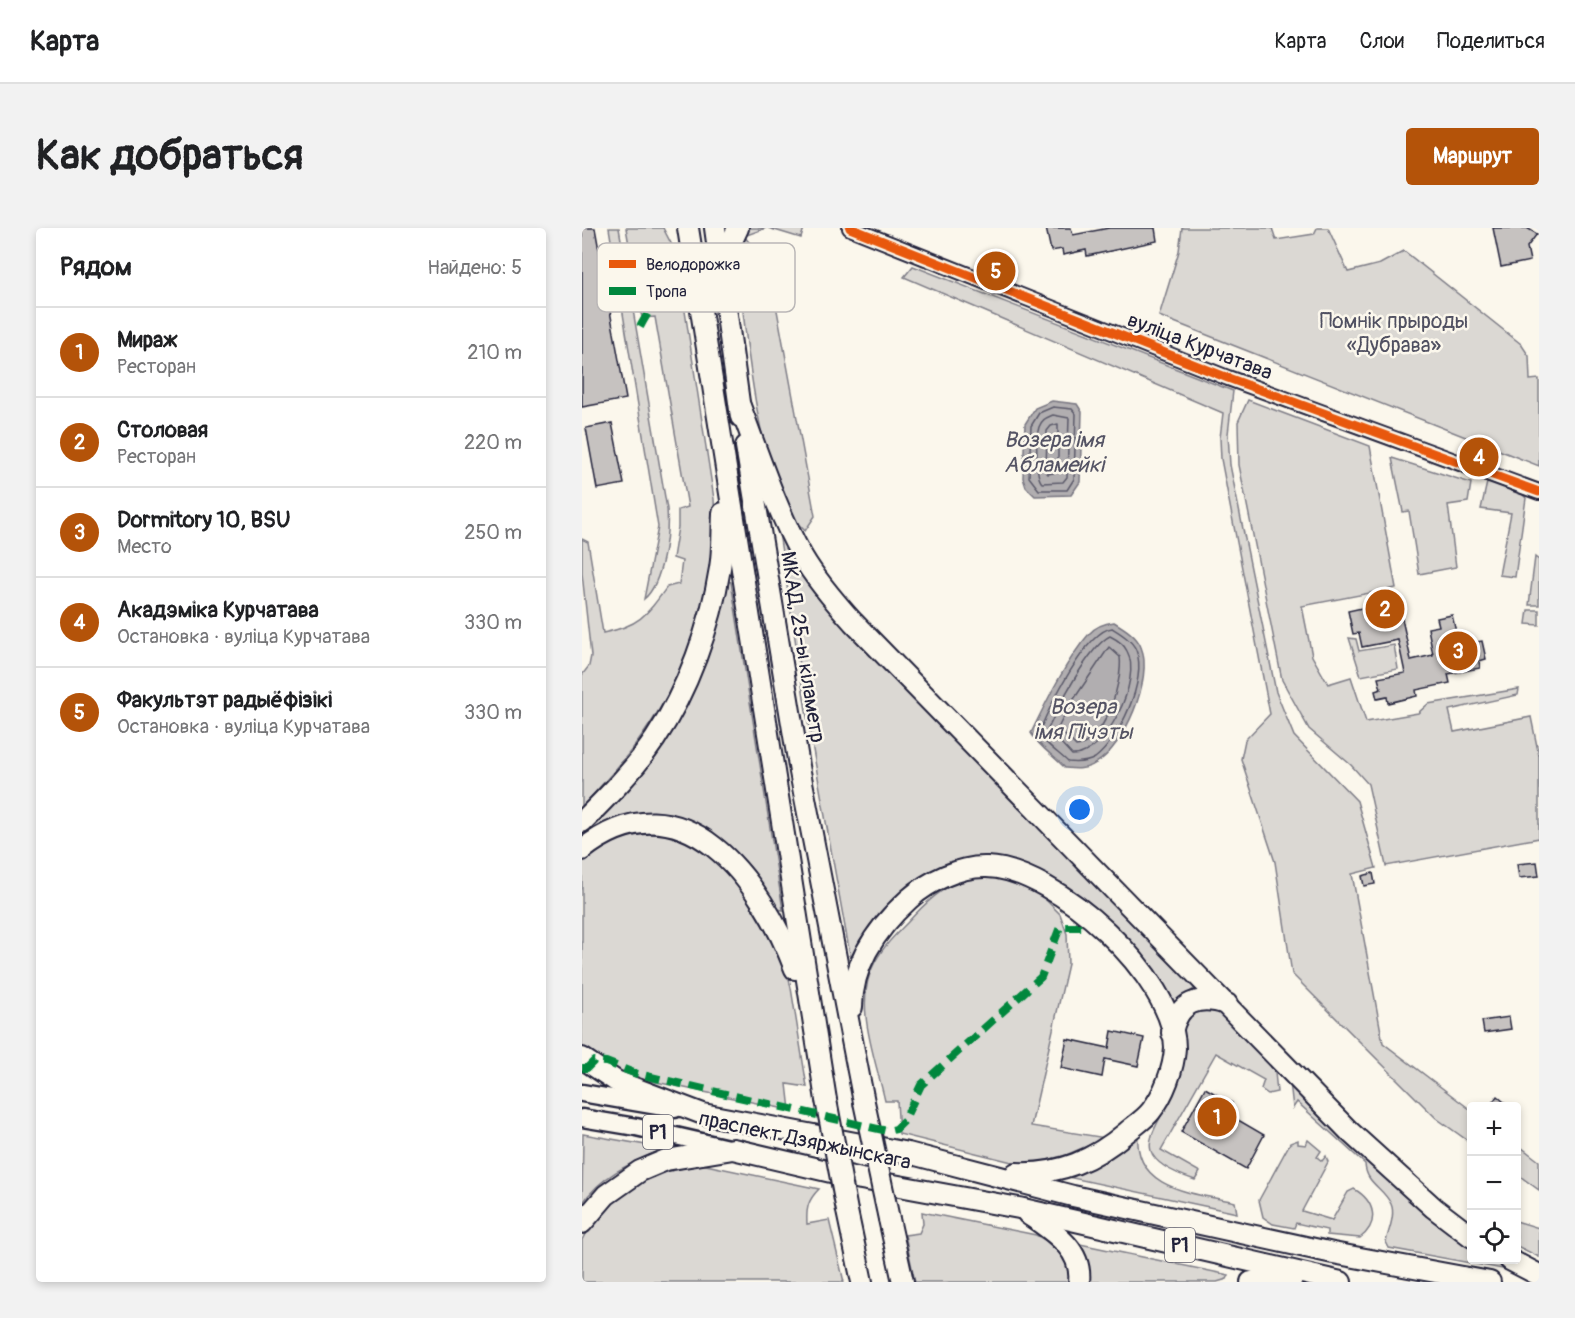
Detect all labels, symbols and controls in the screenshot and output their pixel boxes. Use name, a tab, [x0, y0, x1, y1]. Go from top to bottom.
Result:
text: Карта	[30, 24, 99, 59]
text: Карта	[1274, 28, 1326, 55]
text: Слои	[1359, 28, 1404, 55]
text: Поделиться	[1437, 28, 1545, 55]
button: Маршрут	[1406, 128, 1539, 185]
text: Как добраться	[36, 130, 303, 182]
legend	[597, 243, 795, 312]
pin: 5	[976, 248, 1016, 294]
text: Рядом	[60, 251, 132, 283]
text: Найдено: 5	[427, 255, 522, 280]
text: Велодорожка	[646, 255, 740, 275]
text: Тропа	[646, 282, 687, 302]
street label: вуліца Курчатава	[1123, 306, 1276, 387]
park label: Помнік прыроды «Дубрава»	[1320, 308, 1468, 359]
text: Мираж	[117, 326, 177, 354]
text: 1	[76, 340, 83, 365]
text: 210 m	[467, 340, 522, 365]
text: Ресторан	[117, 354, 196, 379]
text: Столовая	[117, 416, 208, 444]
water label: Возера імя Абламейкі	[1004, 426, 1107, 479]
text: 2	[74, 430, 85, 455]
text: 220 m	[464, 430, 522, 455]
pin: 4	[1460, 434, 1498, 480]
text: Ресторан	[117, 444, 196, 469]
text: Dormitory 10, BSU	[117, 506, 290, 534]
text: 3	[74, 520, 85, 545]
text: 250 m	[464, 520, 522, 545]
text: Место	[117, 534, 172, 559]
street label: МКАД, 25-ы кіламетр	[774, 549, 831, 745]
pin: 2	[1366, 586, 1404, 632]
text: Акадэміка Курчатава	[117, 596, 319, 624]
text: 4	[74, 610, 85, 635]
text: 330 m	[464, 610, 522, 635]
text: Остановка · вуліца Курчатава	[117, 624, 370, 649]
pin: 3	[1438, 628, 1478, 674]
text: Факультэт радыёфізікі	[117, 686, 332, 714]
water label: Возера імя Пічэты	[1034, 693, 1134, 746]
text: 5	[74, 700, 85, 725]
text: 330 m	[464, 700, 522, 725]
text: Остановка · вуліца Курчатава	[117, 714, 370, 739]
your location	[1065, 795, 1094, 824]
pin: 1	[1198, 1094, 1236, 1140]
map controls	[1467, 1102, 1521, 1264]
button: +	[1467, 1102, 1521, 1156]
street label: праспект Дзяржынскага	[696, 1105, 913, 1176]
road number: Р1	[643, 1115, 673, 1149]
button: −	[1467, 1156, 1521, 1210]
button: locate	[1467, 1210, 1521, 1264]
road number: Р1	[1165, 1228, 1195, 1262]

